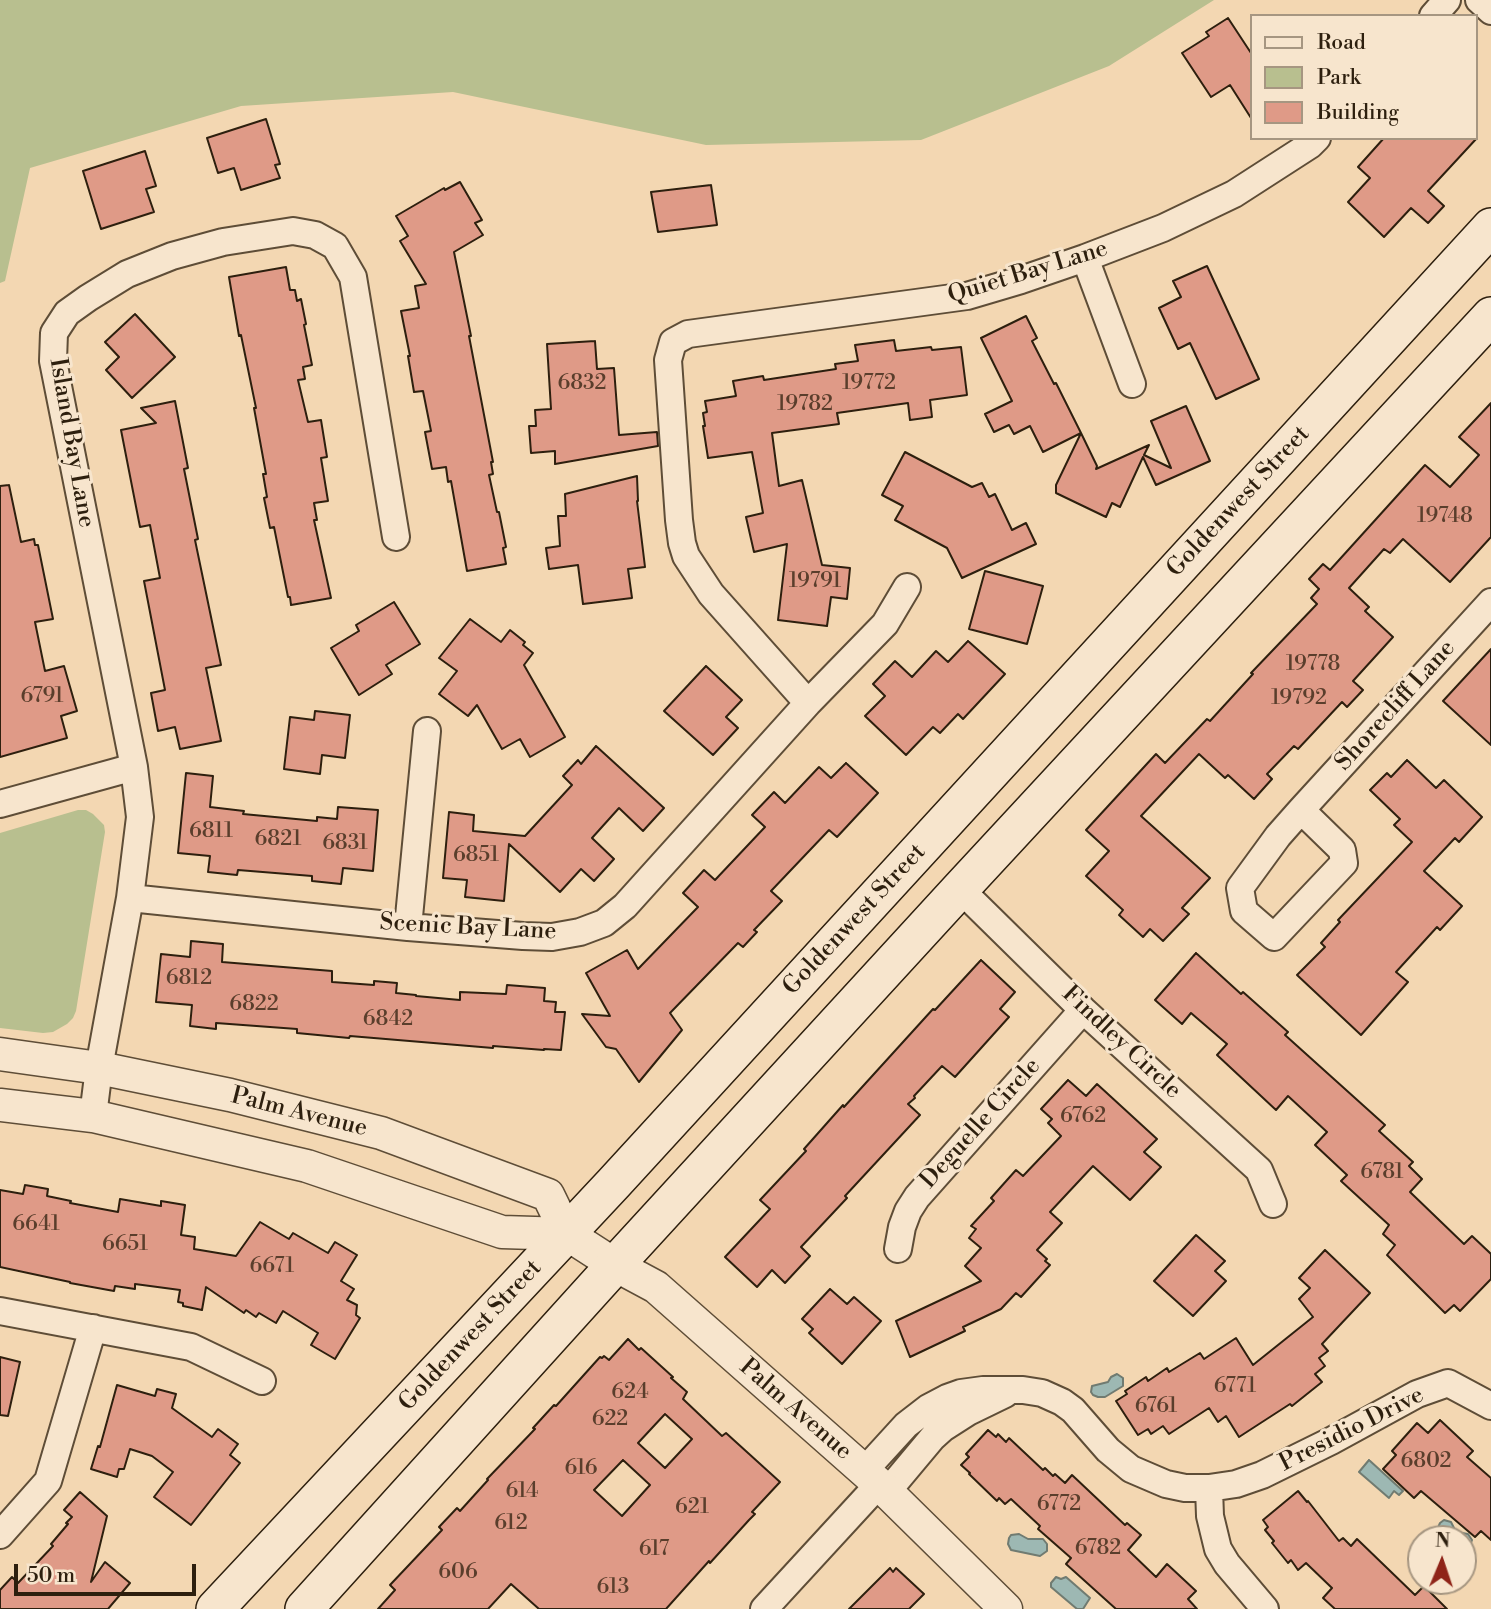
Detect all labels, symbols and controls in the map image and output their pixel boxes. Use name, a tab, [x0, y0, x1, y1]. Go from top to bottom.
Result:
legend	[1250, 14, 1477, 140]
text: Road	[1317, 30, 1366, 56]
text: Park	[1317, 65, 1361, 91]
text: Building	[1317, 100, 1399, 126]
street label: Quiet Bay Lane	[945, 235, 1111, 311]
street label: Island Bay Lane	[42, 356, 100, 530]
house number: 6832	[557, 371, 607, 397]
house number: 19772	[842, 371, 896, 397]
house number: 19782	[777, 392, 833, 418]
street label: Goldenwest Street	[1162, 420, 1316, 584]
house number: 19748	[1417, 504, 1473, 530]
house number: 19791	[789, 569, 841, 595]
street label: Shorecliff Lane	[1330, 635, 1462, 777]
house number: 19778	[1286, 652, 1340, 678]
house number: 6791	[21, 684, 63, 710]
house number: 19792	[1271, 686, 1327, 712]
house number: 6811	[189, 819, 233, 845]
house number: 6821	[255, 827, 301, 853]
house number: 6831	[322, 831, 368, 857]
street label: Goldenwest Street	[778, 838, 932, 1002]
house number: 6851	[453, 843, 499, 869]
street label: Scenic Bay Lane	[379, 909, 557, 947]
house number: 6812	[166, 966, 212, 992]
street label: Findley Circle	[1055, 980, 1187, 1106]
house number: 6822	[229, 992, 279, 1018]
house number: 6842	[363, 1007, 413, 1033]
street label: Deguelle Circle	[915, 1053, 1047, 1195]
street label: Palm Avenue	[228, 1082, 370, 1144]
house number: 6762	[1060, 1104, 1106, 1130]
house number: 6781	[1360, 1160, 1404, 1186]
house number: 6641	[12, 1212, 60, 1238]
house number: 6651	[102, 1232, 148, 1258]
house number: 6671	[250, 1254, 294, 1280]
street label: Goldenwest Street	[394, 1254, 548, 1418]
street label: Palm Avenue	[733, 1353, 857, 1467]
house number: 6771	[1214, 1374, 1256, 1400]
house number: 624	[611, 1380, 649, 1406]
street label: Presidio Drive	[1275, 1381, 1429, 1479]
house number: 6761	[1135, 1394, 1177, 1420]
house number: 622	[592, 1407, 628, 1433]
house number: 6802	[1400, 1449, 1452, 1475]
house number: 616	[564, 1456, 598, 1482]
house number: 614	[506, 1479, 538, 1505]
house number: 6772	[1037, 1492, 1081, 1518]
house number: 621	[675, 1495, 709, 1521]
house number: 612	[494, 1511, 528, 1537]
north arrow	[1407, 1525, 1477, 1595]
text: N	[1435, 1529, 1451, 1553]
house number: 6782	[1075, 1536, 1121, 1562]
house number: 617	[639, 1537, 669, 1563]
scale bar	[18, 1550, 200, 1594]
house number: 606	[438, 1560, 478, 1586]
text: 50 m	[27, 1563, 75, 1589]
house number: 613	[597, 1575, 629, 1601]

